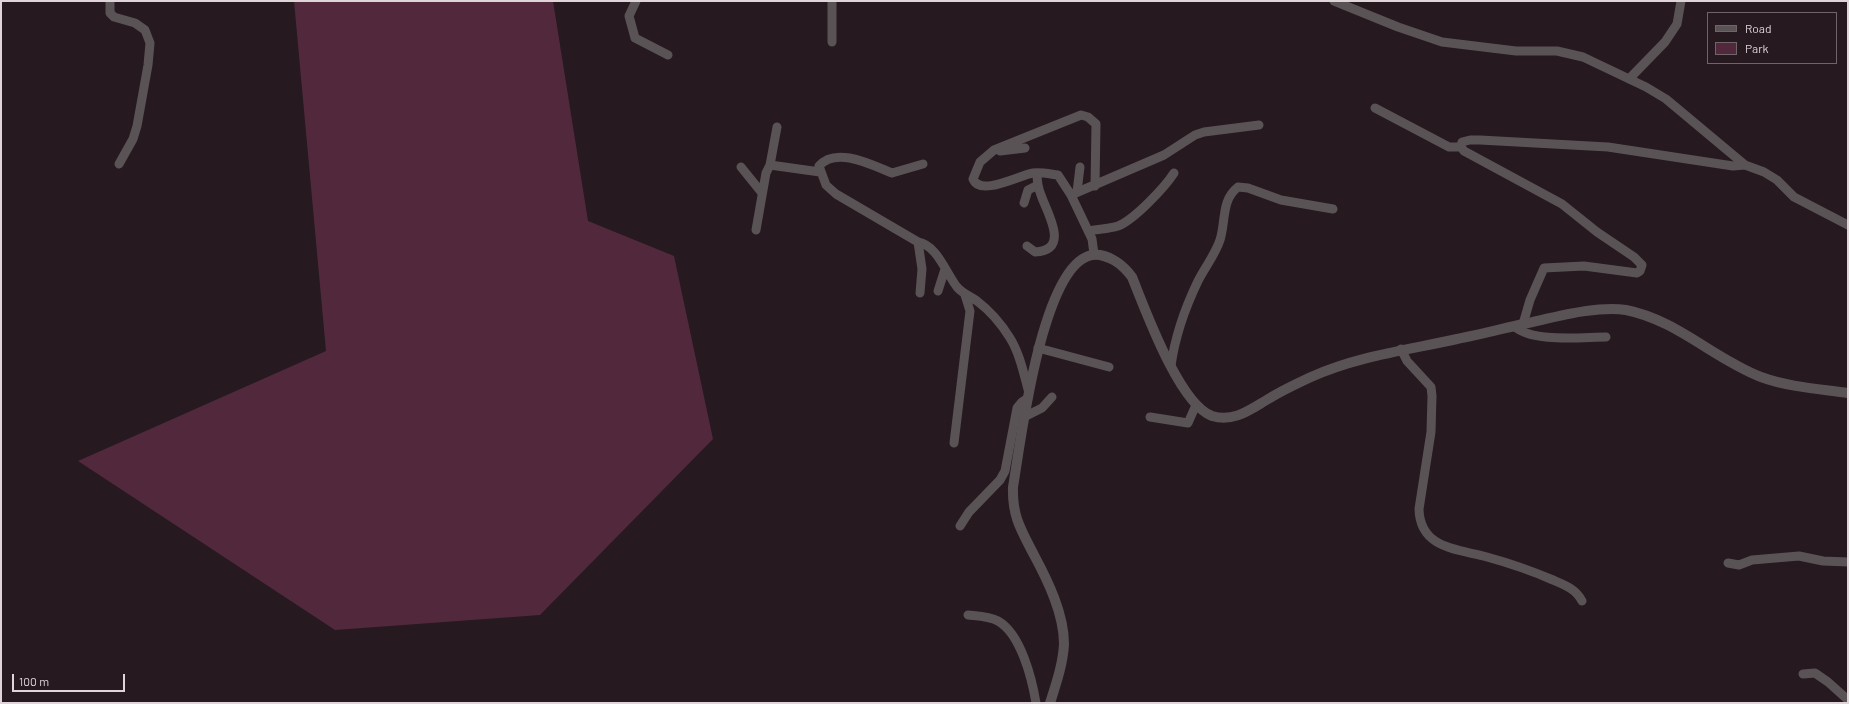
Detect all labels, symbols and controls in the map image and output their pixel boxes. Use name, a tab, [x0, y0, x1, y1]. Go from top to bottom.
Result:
legend	[1707, 12, 1837, 64]
text: Road	[1745, 21, 1772, 35]
text: Park	[1745, 41, 1769, 55]
scale bar	[14, 666, 127, 692]
text: 100 m	[19, 674, 49, 688]

